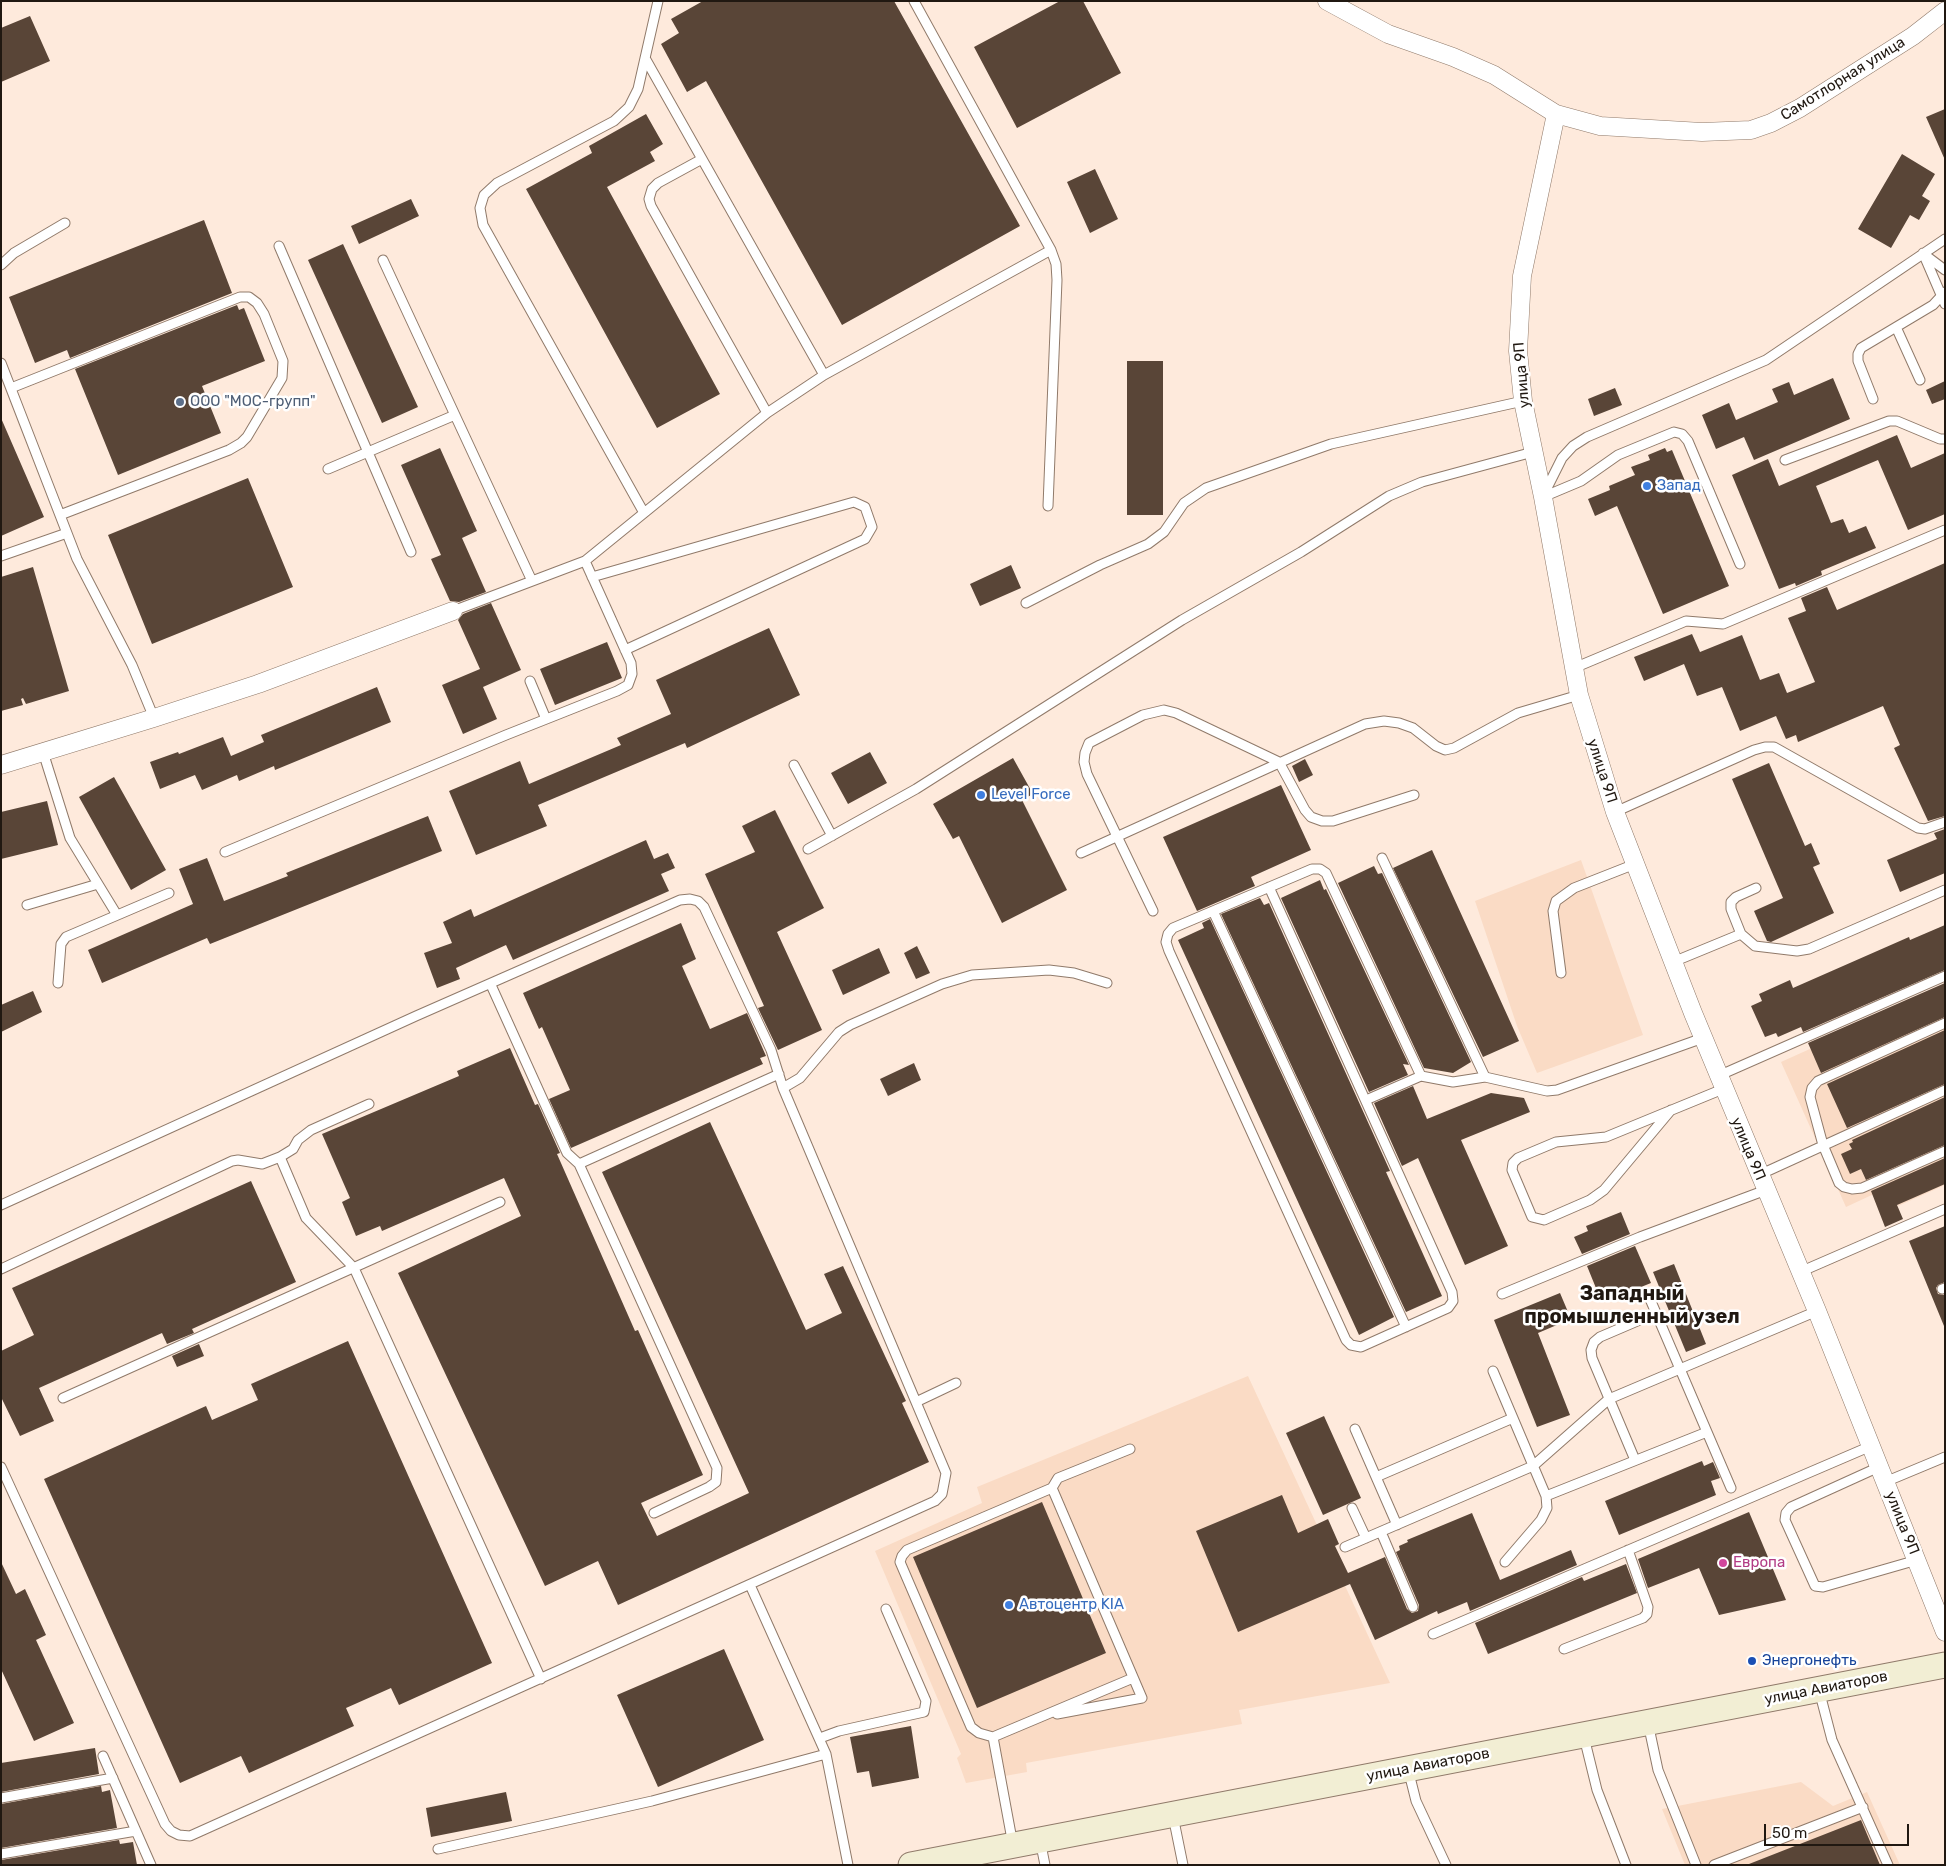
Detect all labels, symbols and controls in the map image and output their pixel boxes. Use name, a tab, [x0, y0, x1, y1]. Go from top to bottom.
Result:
street label: Самотлорная улица	[1777, 33, 1909, 125]
street label: улица 9П	[1510, 341, 1534, 409]
place label: ООО "МОС-групп"	[190, 393, 316, 411]
marker: ООО "МОС-групп"	[174, 396, 186, 408]
place label: Запад	[1657, 477, 1701, 495]
marker: Запад	[1641, 480, 1653, 492]
street label: улица 9П	[1583, 737, 1621, 805]
place label: Level Force	[991, 786, 1071, 804]
marker: Level Force	[975, 789, 987, 801]
street label: улица 9П	[1727, 1115, 1769, 1183]
district label: Западный промышленный узел	[1524, 1282, 1740, 1329]
street label: улица 9П	[1881, 1489, 1923, 1557]
place label: Европа	[1733, 1554, 1785, 1572]
marker: Европа	[1717, 1557, 1729, 1569]
place label: Автоцентр KIA	[1019, 1596, 1124, 1614]
marker: Автоцентр KIA	[1003, 1599, 1015, 1611]
place label: Энергонефть	[1762, 1652, 1856, 1670]
marker: Энергонефть	[1746, 1655, 1758, 1667]
street label: улица Авиаторов	[1763, 1667, 1889, 1709]
street label: улица Авиаторов	[1365, 1744, 1491, 1786]
scale bar	[1766, 1814, 1911, 1846]
text: 50 m	[1772, 1824, 1807, 1842]

